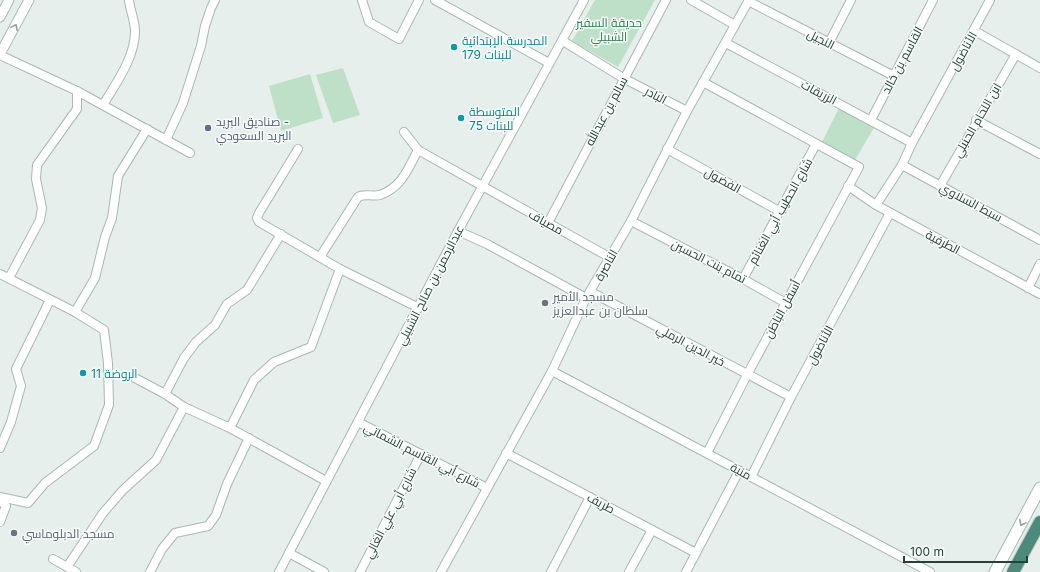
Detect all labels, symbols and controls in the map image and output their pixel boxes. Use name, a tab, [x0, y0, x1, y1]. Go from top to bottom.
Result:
park label: حديقة السفير الشبيلي	[575, 15, 642, 47]
one-way arrow	[10, 24, 17, 31]
street label: القاسم بن خالد	[878, 24, 927, 97]
street label: النجيل	[805, 26, 837, 52]
street label: الأناضول	[946, 29, 980, 73]
place label: المدرسة الإبتدائية 179 للبنات	[462, 33, 547, 62]
marker: المدرسة الإبتدائية 179 للبنات	[449, 42, 459, 52]
street label: سالم بن عبدالله	[582, 74, 631, 149]
street label: الزريقات	[799, 76, 839, 108]
street label: ابن اللحام الحنبلي	[950, 80, 1007, 161]
street label: البادر	[642, 83, 669, 107]
place label: المتوسطة 75 للبنات	[469, 104, 520, 133]
marker: المتوسطة 75 للبنات	[456, 113, 466, 123]
place label: صناديق البريد - البريد السعودي	[216, 114, 292, 146]
marker: صناديق البريد - البريد السعودي	[203, 123, 213, 133]
street label: شارع الحطيب أبي الغنائم	[745, 155, 818, 268]
street label: الفضول	[702, 164, 744, 196]
street label: سبط السلاوي	[936, 179, 1005, 227]
street label: مصياف	[526, 206, 566, 238]
street label: عبدالرحمن بن صالح الشبيلي	[393, 222, 469, 349]
street label: الطرفية	[923, 227, 963, 257]
street label: تمام بنت الحسين	[669, 236, 749, 287]
street label: الناصرة	[591, 247, 621, 283]
street label: أسفل الباطن	[760, 277, 804, 341]
place label: ٍمسجد الأمير سلطان بن عبدالعزيز	[552, 289, 648, 318]
marker: ٍمسجد الأمير سلطان بن عبدالعزيز	[540, 298, 550, 308]
street label: خير الدين الرملي	[653, 321, 728, 372]
street label: الأناضول	[803, 323, 837, 367]
place label: الروضة 11	[91, 366, 138, 381]
marker: الروضة 11	[78, 368, 88, 378]
street label: شارع أبي القاسم الشماتي	[360, 419, 483, 494]
street label: منية	[728, 459, 754, 483]
street label: شارع أبي علي الغالي	[361, 465, 422, 562]
street label: طريف	[585, 489, 618, 517]
one-way arrow	[1019, 519, 1026, 526]
place label: مسجد الدبلوماسي	[22, 526, 114, 544]
marker: مسجد الدبلوماسي	[9, 528, 19, 538]
scale bar	[904, 538, 1027, 564]
text: 100 m	[910, 544, 944, 559]

